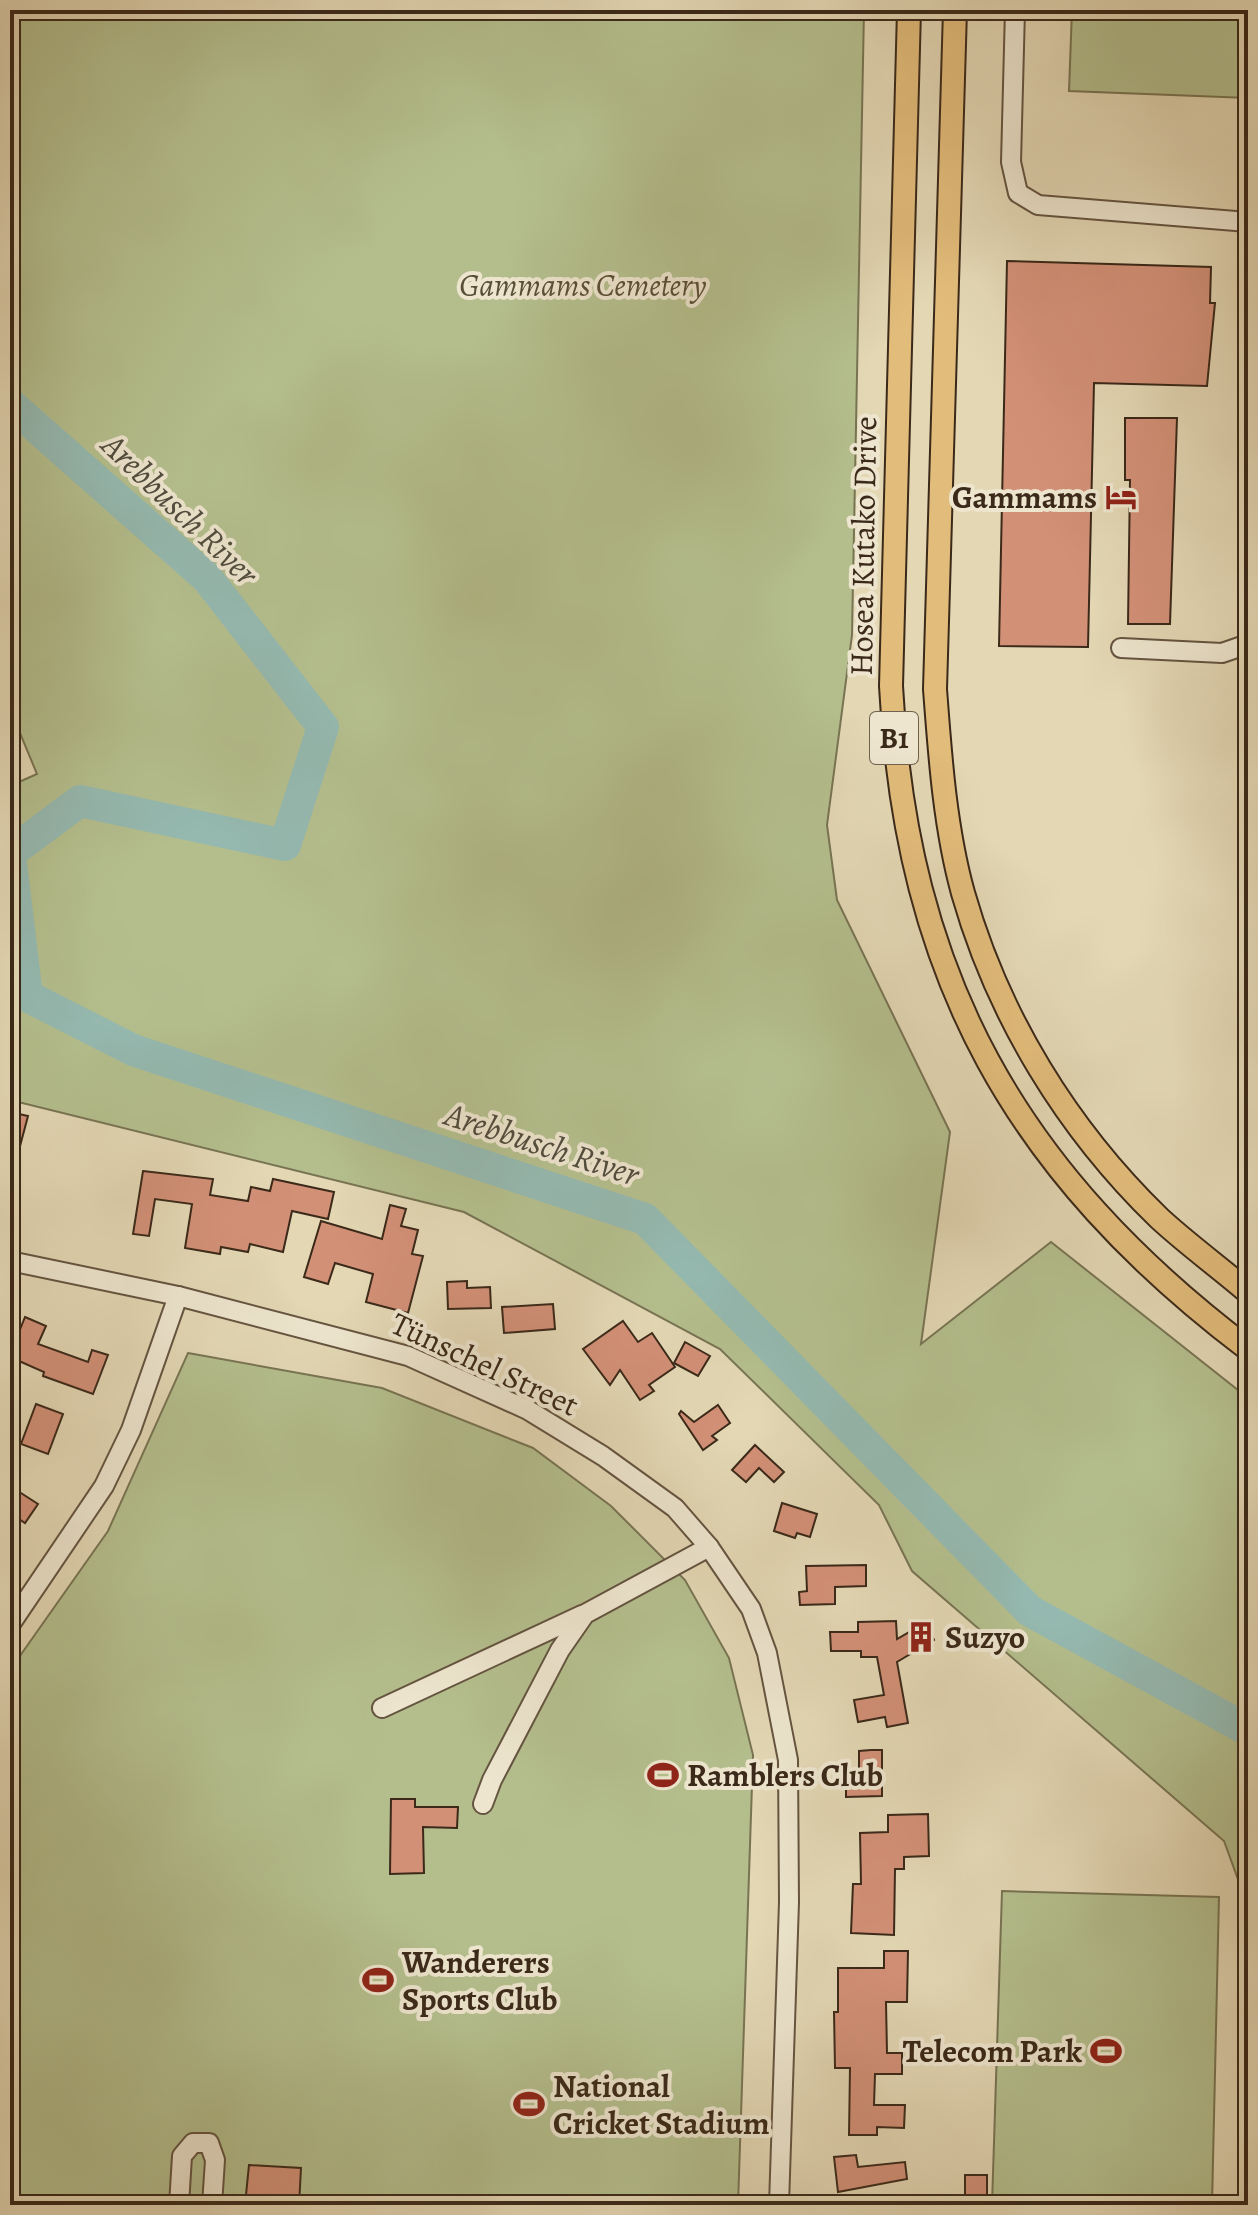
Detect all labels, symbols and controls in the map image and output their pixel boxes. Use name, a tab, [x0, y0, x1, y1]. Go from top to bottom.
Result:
park label: Gammams Cemetery	[459, 263, 707, 307]
street label: Hosea Kutako Drive	[839, 416, 887, 676]
water label: Arebbusch River	[90, 421, 270, 597]
place label: Gammams	[952, 475, 1097, 519]
hotel icon: Gammams	[1104, 480, 1138, 514]
road number: B1	[870, 712, 918, 764]
water label: Arebbusch River	[437, 1090, 646, 1198]
street label: Tünschel Street	[384, 1301, 586, 1427]
place label: Suzyo	[945, 1615, 1025, 1659]
building icon: Suzyo	[904, 1620, 938, 1654]
place label: Ramblers Club	[687, 1753, 883, 1797]
sports icon: Ramblers Club	[646, 1758, 680, 1792]
place label: Wanderers Sports Club	[401, 1940, 558, 2021]
sports icon: Wanderers Sports Club	[361, 1963, 395, 1997]
place label: Telecom Park	[903, 2029, 1082, 2073]
sports icon: Telecom Park	[1089, 2034, 1123, 2068]
place label: National Cricket Stadium	[553, 2064, 770, 2145]
sports icon: National Cricket Stadium	[512, 2087, 546, 2121]

